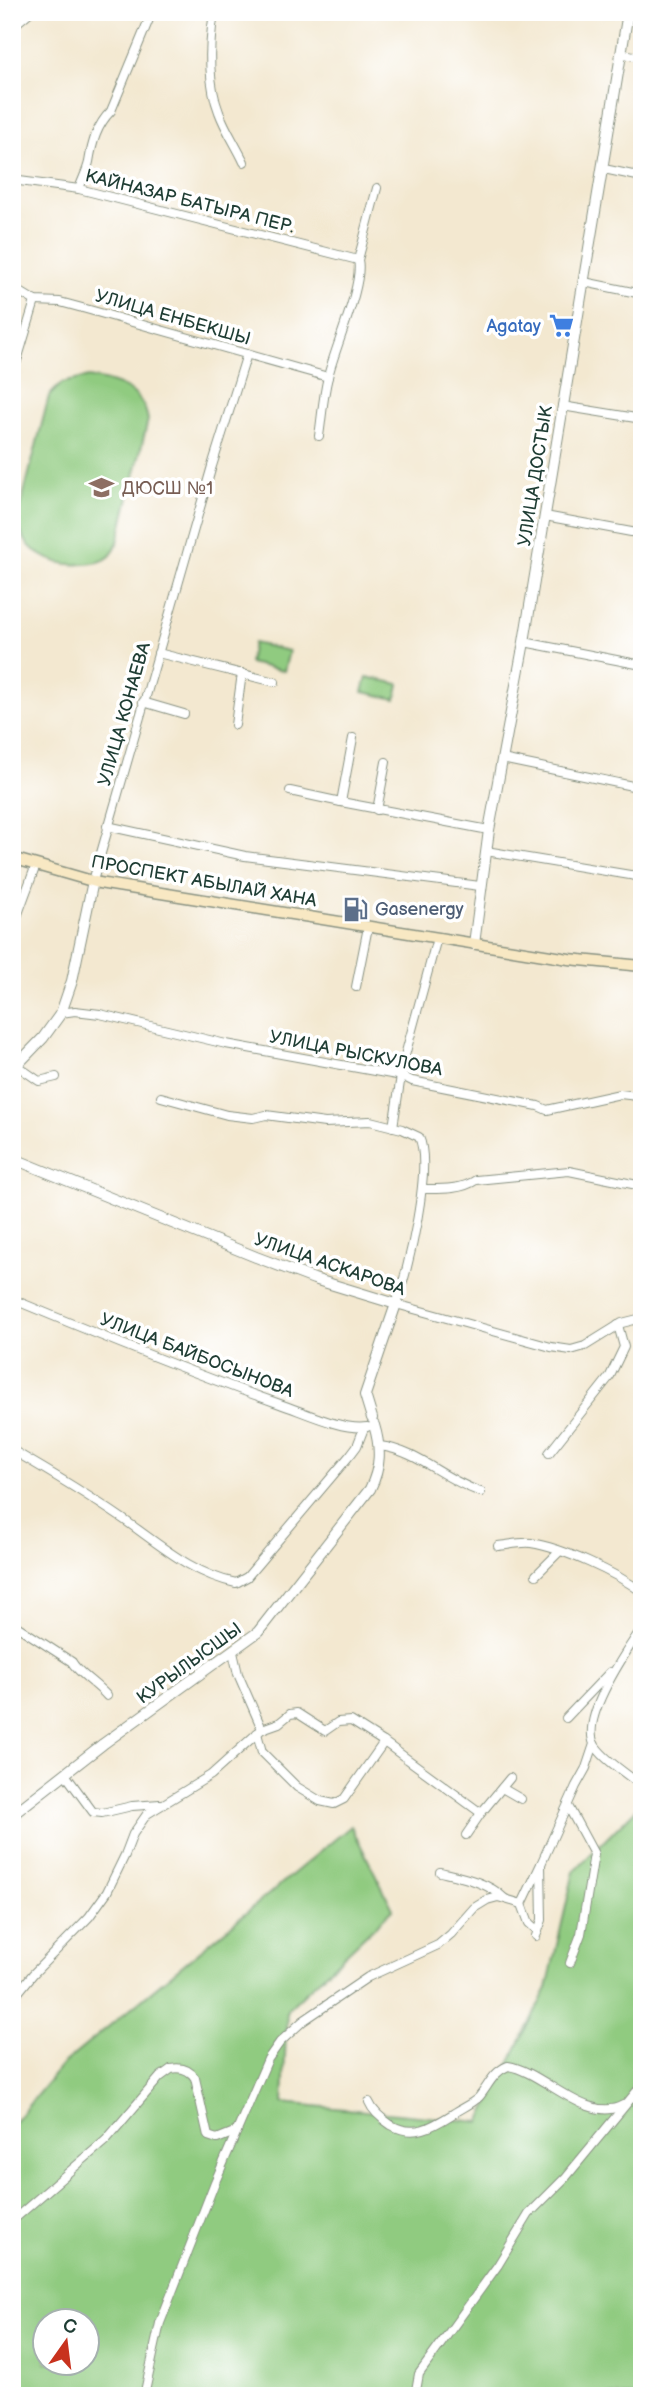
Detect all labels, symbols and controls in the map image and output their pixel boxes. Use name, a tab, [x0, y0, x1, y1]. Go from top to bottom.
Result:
street label: КАЙНАЗАР БАТЫРА ПЕР.	[83, 165, 297, 238]
street label: УЛИЦА ЕНБЕКШЫ	[93, 285, 253, 350]
supermarket icon: Agatay	[547, 312, 575, 340]
place label: Agatay	[486, 316, 542, 337]
street label: УЛИЦА ДОСТЫК	[514, 404, 557, 548]
school or university icon: ДЮСШ №1	[88, 474, 116, 502]
place label: ДЮСШ №1	[122, 478, 213, 499]
street label: УЛИЦА КОНАЕВА	[94, 640, 155, 788]
street label: ПРОСПЕКТ АБЫЛАЙ ХАНА	[90, 851, 318, 912]
fuel station icon: Gasenergy	[341, 895, 369, 923]
place label: Gasenergy	[375, 899, 465, 920]
street label: УЛИЦА РЫСКУЛОВА	[268, 1026, 444, 1081]
street label: УЛИЦА АСКАРОВА	[252, 1229, 408, 1300]
street label: УЛИЦА БАЙБОСЫНОВА	[97, 1309, 296, 1402]
street label: КУРЫЛЫСШЫ	[133, 1618, 246, 1708]
north arrow	[32, 2306, 102, 2376]
text: С	[61, 2314, 79, 2340]

